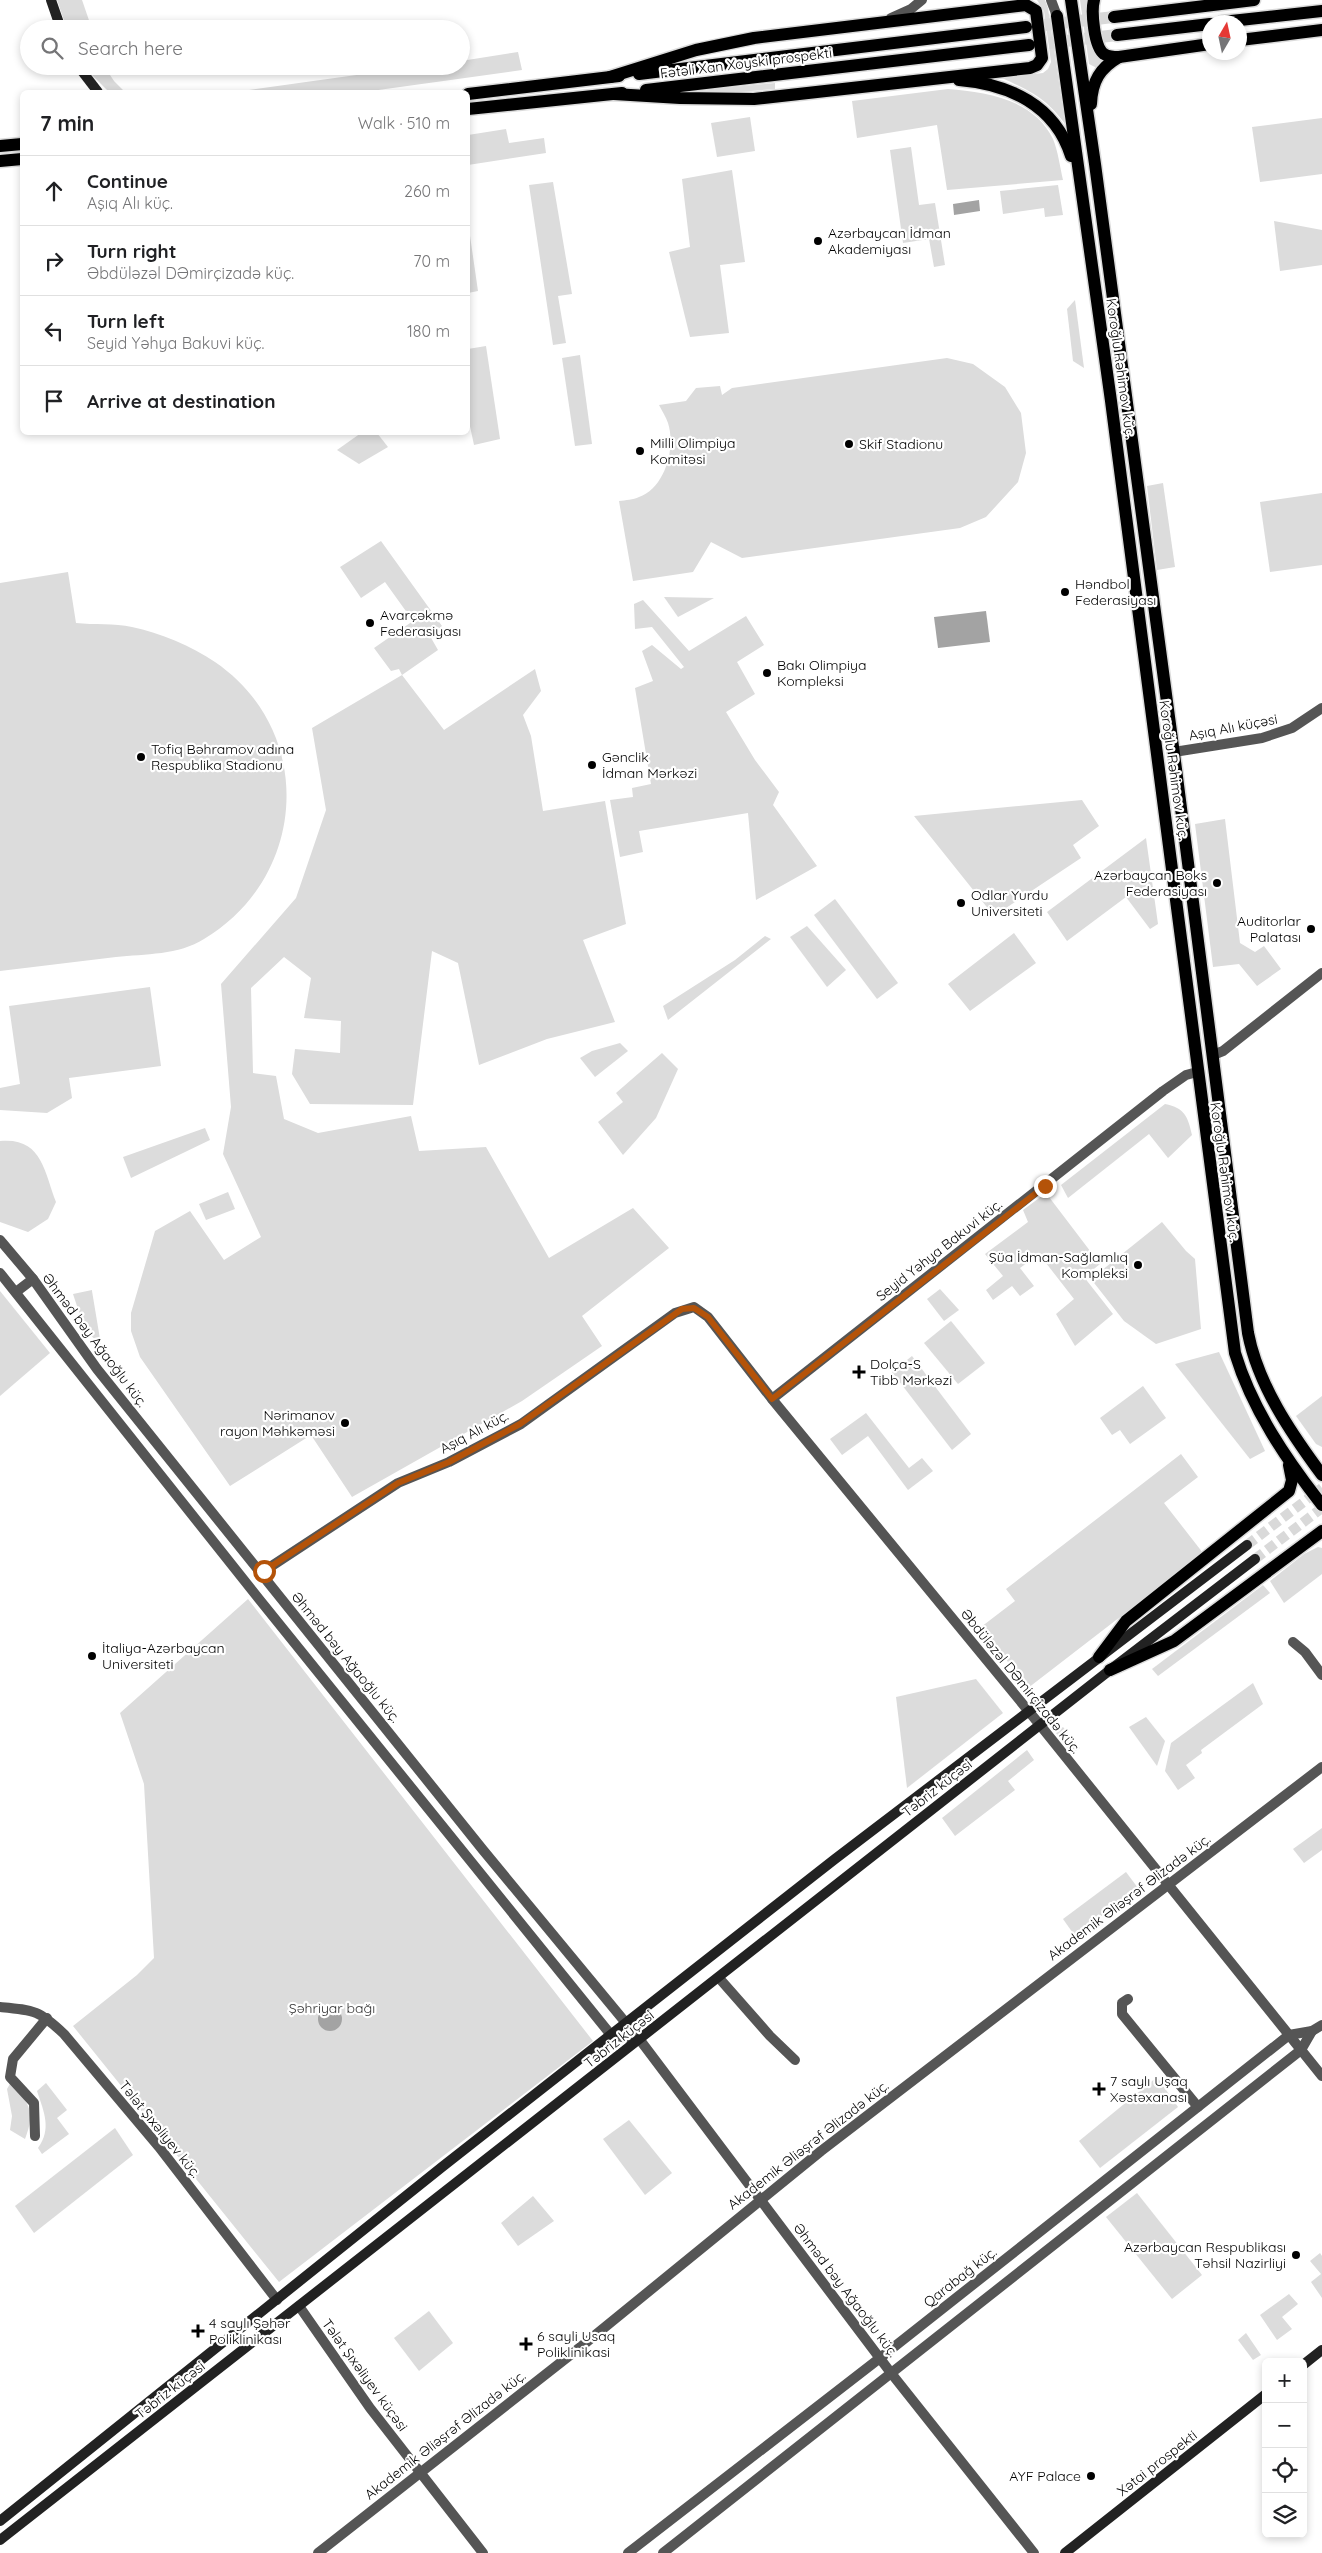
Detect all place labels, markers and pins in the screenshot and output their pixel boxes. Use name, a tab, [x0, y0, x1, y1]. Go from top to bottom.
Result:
place label: Azərbaycan İdman Akademiyası	[828, 224, 951, 258]
marker: Azərbaycan İdman Akademiyası	[812, 235, 824, 247]
place label: Milli Olimpiya Komitəsi	[650, 434, 735, 468]
place label: Skif Stadionu	[859, 435, 943, 453]
marker: Skif Stadionu	[843, 438, 855, 450]
marker: Milli Olimpiya Komitəsi	[634, 445, 646, 457]
place label: Həndbol Federasiyası	[1075, 575, 1156, 609]
marker: Həndbol Federasiyası	[1059, 586, 1071, 598]
place label: Avarçəkmə Federasiyası	[380, 606, 461, 640]
marker: Avarçəkmə Federasiyası	[364, 617, 376, 629]
place label: Bakı Olimpiya Kompleksi	[777, 656, 867, 690]
marker: Bakı Olimpiya Kompleksi	[761, 667, 773, 679]
place label: Tofiq Bəhramov adına Respublika Stadionu	[151, 740, 294, 774]
place label: Gənclik İdman Mərkəzi	[602, 748, 697, 782]
marker: Tofiq Bəhramov adına Respublika Stadionu	[135, 751, 147, 763]
marker: Gənclik İdman Mərkəzi	[586, 759, 598, 771]
place label: Azərbaycan Boks Federasiyası	[1094, 866, 1207, 900]
marker: Azərbaycan Boks Federasiyası	[1211, 877, 1223, 889]
place label: Odlar Yurdu Universiteti	[971, 886, 1049, 920]
marker: Odlar Yurdu Universiteti	[955, 897, 967, 909]
place label: Auditorlar Palatası	[1237, 912, 1302, 946]
marker: Auditorlar Palatası	[1305, 923, 1317, 935]
place label: Şüa İdman-Sağlamlıq Kompleksi	[989, 1248, 1128, 1282]
marker: Şüa İdman-Sağlamlıq Kompleksi	[1132, 1259, 1144, 1271]
place label: Dolça-S Tibb Mərkəzi	[870, 1355, 952, 1389]
marker: Dolça-S Tibb Mərkəzi	[852, 1365, 866, 1379]
place label: Nərimanov rayon Məhkəməsi	[220, 1406, 335, 1440]
marker: Nərimanov rayon Məhkəməsi	[339, 1417, 351, 1429]
place label: İtaliya-Azərbaycan Universiteti	[102, 1639, 225, 1673]
marker: İtaliya-Azərbaycan Universiteti	[86, 1650, 98, 1662]
place label: 7 saylı Uşaq Xəstəxanası	[1110, 2072, 1188, 2106]
marker: 7 saylı Uşaq Xəstəxanası	[1092, 2082, 1106, 2096]
place label: Azərbaycan Respublikası Təhsil Nazirliyi	[1124, 2238, 1286, 2272]
marker: Azərbaycan Respublikası Təhsil Nazirliyi	[1290, 2249, 1302, 2261]
place label: 4 saylı Şəhər Poliklinikası	[209, 2314, 291, 2348]
marker: 4 saylı Şəhər Poliklinikası	[191, 2324, 205, 2338]
place label: 6 sayli Usaq Poliklinikasi	[537, 2327, 615, 2361]
marker: 6 sayli Usaq Poliklinikasi	[519, 2337, 533, 2351]
place label: AYF Palace	[1009, 2467, 1081, 2485]
marker: AYF Palace	[1085, 2470, 1097, 2482]

